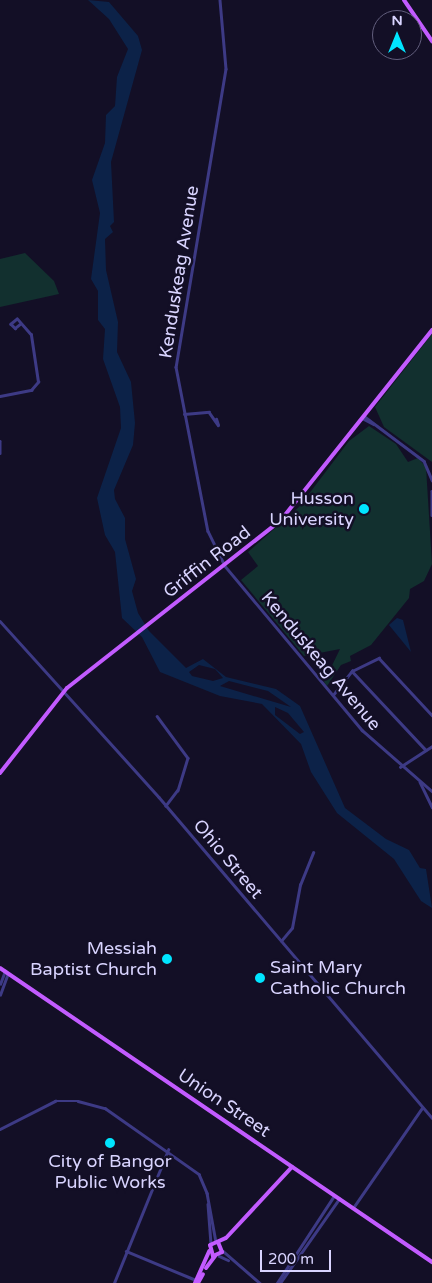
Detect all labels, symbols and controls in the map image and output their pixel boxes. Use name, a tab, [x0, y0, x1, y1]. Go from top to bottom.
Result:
north arrow	[372, 10, 422, 60]
text: N	[391, 12, 403, 29]
street label: Kenduskeag Avenue	[155, 184, 203, 360]
place label: Husson University	[269, 488, 354, 530]
marker: Husson University	[358, 503, 370, 515]
street label: Griffin Road	[159, 521, 255, 603]
street label: Kenduskeag Avenue	[257, 587, 385, 735]
street label: Ohio Street	[189, 815, 267, 903]
place label: Messiah Baptist Church	[30, 938, 157, 981]
marker: Messiah Baptist Church	[161, 953, 173, 965]
place label: Saint Mary Catholic Church	[270, 957, 406, 1000]
marker: Saint Mary Catholic Church	[254, 972, 266, 984]
street label: Union Street	[174, 1064, 274, 1142]
marker: City of Bangor Public Works	[104, 1137, 116, 1149]
place label: City of Bangor Public Works	[48, 1151, 172, 1194]
scale bar	[262, 1240, 333, 1272]
text: 200 m	[268, 1250, 314, 1268]

